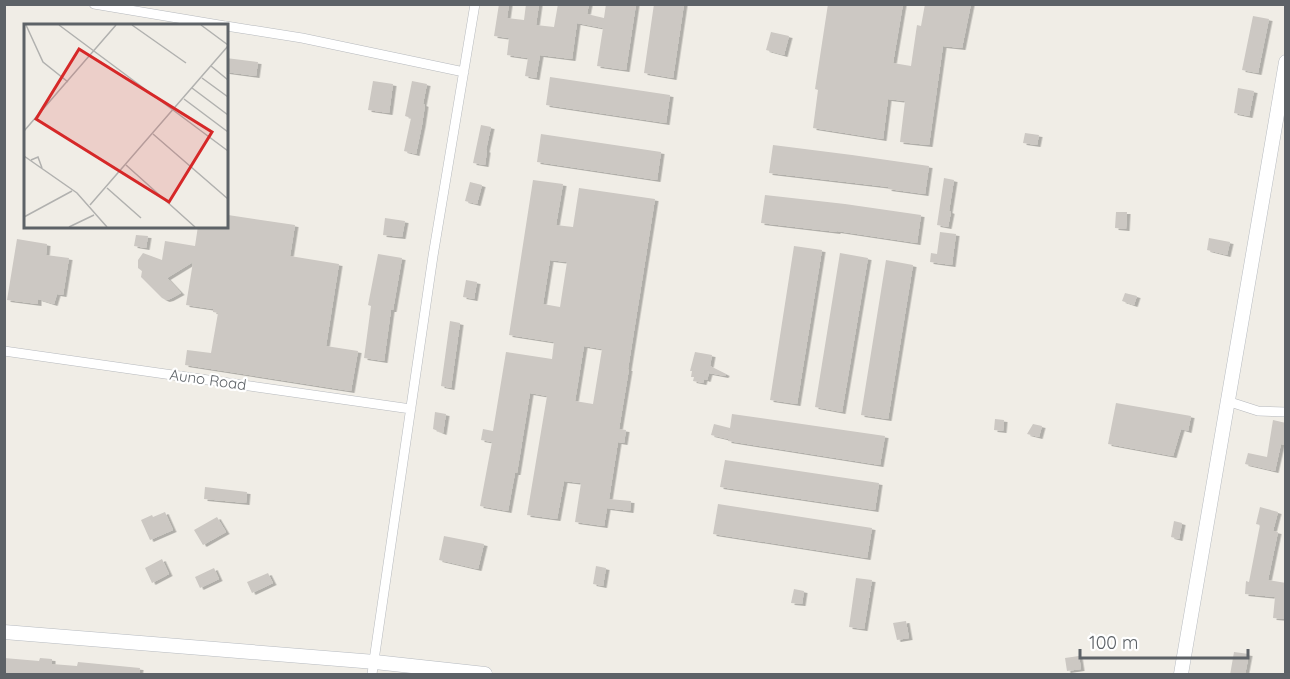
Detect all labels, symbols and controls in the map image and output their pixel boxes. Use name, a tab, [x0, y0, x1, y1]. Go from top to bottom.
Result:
inset map	[24, 24, 228, 228]
street label: Auno Road	[169, 365, 248, 394]
scale bar	[1080, 622, 1248, 660]
text: 100 m	[1089, 631, 1138, 654]

